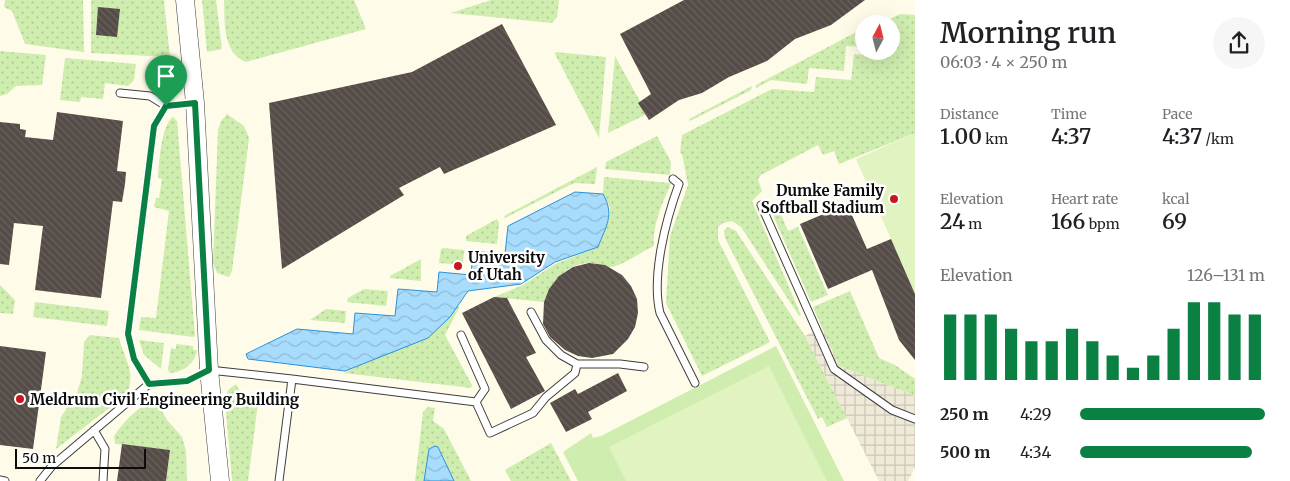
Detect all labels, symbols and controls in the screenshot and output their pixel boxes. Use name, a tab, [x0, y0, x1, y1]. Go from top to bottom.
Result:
north arrow	[855, 15, 900, 60]
map controls	[855, 15, 900, 60]
text: Morning run	[940, 15, 1116, 51]
button: share	[1213, 17, 1265, 69]
text: 06:03 · 4 × 250 m	[940, 52, 1067, 72]
pin	[145, 55, 187, 106]
icon: arrive	[152, 62, 180, 90]
text: Distance	[940, 105, 999, 123]
text: Time	[1051, 105, 1087, 123]
text: Pace	[1162, 105, 1193, 123]
text: 1.00	[940, 123, 982, 150]
text: 4:37	[1051, 123, 1091, 150]
text: 4:37	[1162, 123, 1202, 150]
text: km	[982, 130, 1008, 148]
text: /km	[1202, 130, 1234, 148]
place label: Dumke Family Softball Stadium	[761, 181, 884, 217]
text: Elevation	[940, 190, 1004, 208]
text: Heart rate	[1051, 190, 1118, 208]
text: kcal	[1162, 190, 1190, 208]
marker: Dumke Family Softball Stadium	[888, 193, 900, 205]
text: 24	[940, 208, 965, 235]
text: 166	[1051, 208, 1085, 235]
text: 69	[1162, 208, 1187, 235]
text: m	[965, 215, 982, 233]
text: bpm	[1085, 215, 1120, 233]
place label: University of Utah	[468, 248, 545, 284]
marker: University of Utah	[452, 260, 464, 272]
text: Elevation	[940, 265, 1013, 285]
text: 126–131 m	[1187, 265, 1265, 285]
place label: Meldrum Civil Engineering Building	[30, 390, 300, 409]
marker: Meldrum Civil Engineering Building	[14, 393, 26, 405]
text: 250 m	[940, 404, 989, 424]
text: 4:29	[1020, 404, 1052, 424]
text: 500 m	[940, 442, 990, 462]
text: 4:34	[1020, 442, 1051, 462]
scale bar	[15, 446, 146, 469]
text: 50 m	[22, 449, 56, 467]

